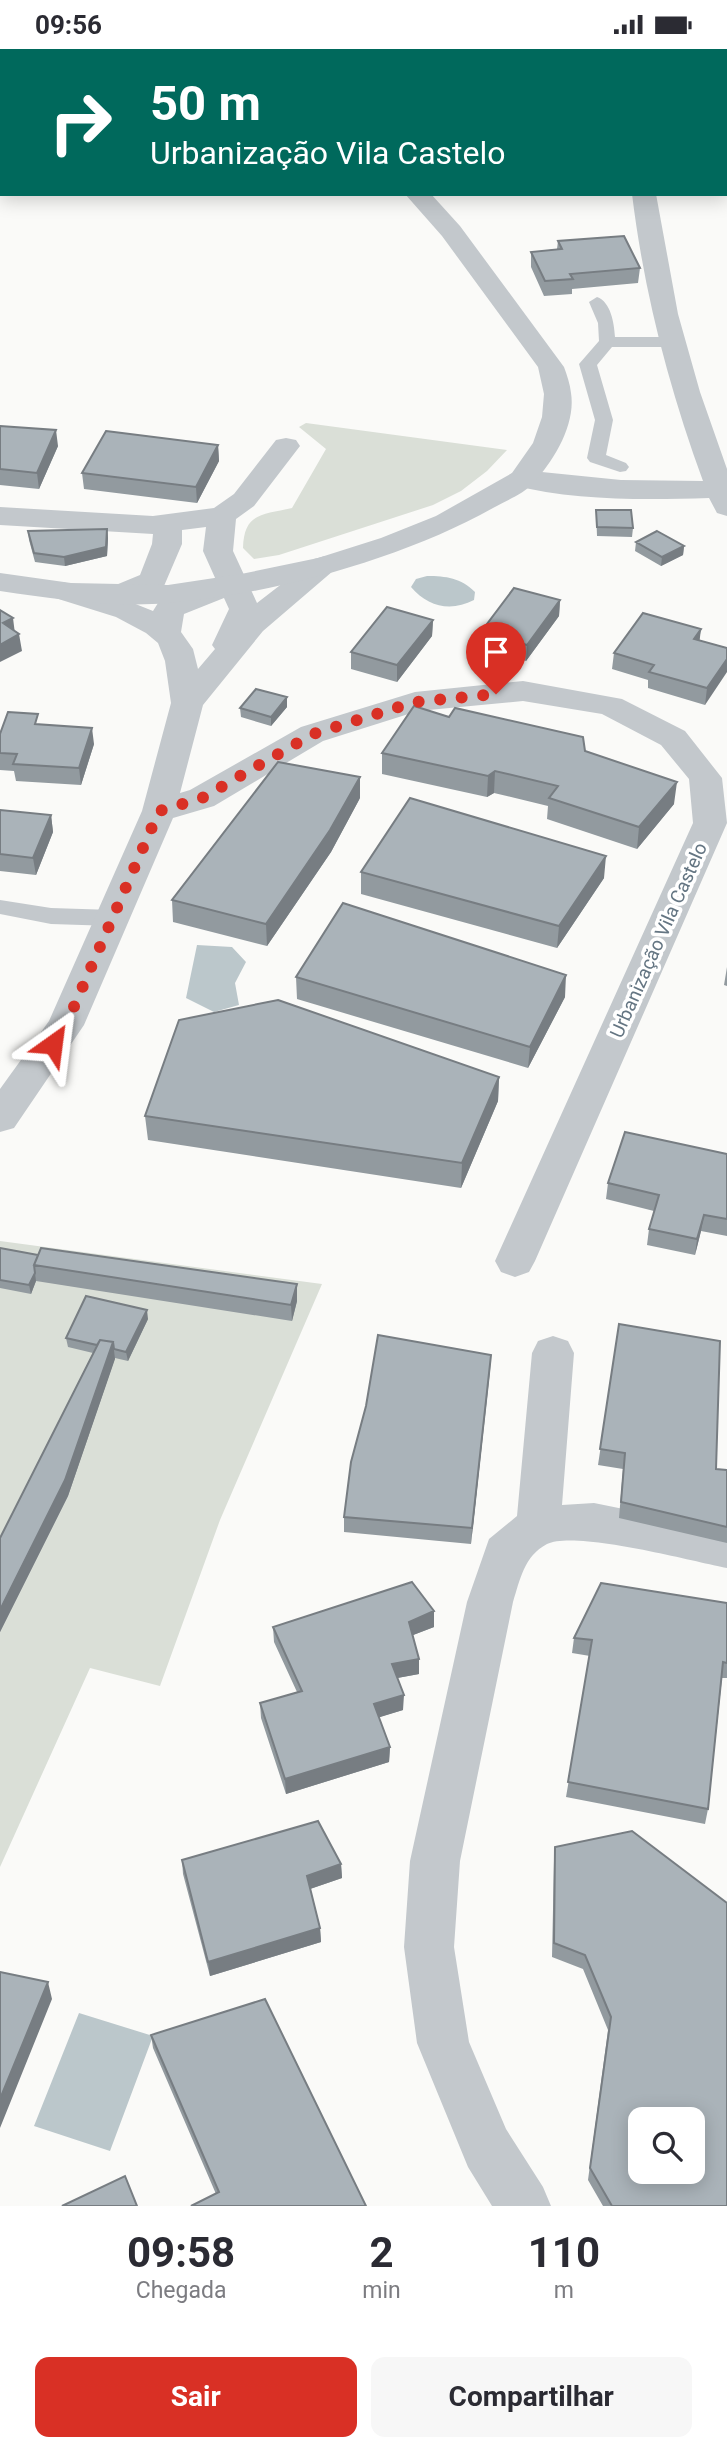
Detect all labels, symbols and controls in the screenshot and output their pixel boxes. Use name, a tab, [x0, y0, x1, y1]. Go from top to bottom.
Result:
text: 09:56	[35, 10, 102, 40]
text: 50 m	[150, 75, 261, 132]
icon: right	[35, 77, 126, 168]
text: Urbanização Vila Castelo	[150, 134, 506, 172]
pin	[466, 622, 526, 694]
icon: arrive	[477, 633, 515, 671]
street label: Urbanização Vila Castelo	[605, 839, 712, 1041]
position arrow	[16, 1007, 90, 1081]
map controls	[628, 2107, 705, 2184]
button: search	[628, 2107, 705, 2184]
text: 09:58	[127, 2228, 235, 2277]
text: 2	[369, 2228, 394, 2277]
text: 110	[528, 2228, 600, 2277]
text: Chegada	[136, 2277, 226, 2304]
text: min	[362, 2277, 401, 2304]
text: m	[554, 2277, 574, 2304]
button: Sair	[35, 2357, 357, 2437]
button: Compartilhar	[371, 2357, 692, 2437]

